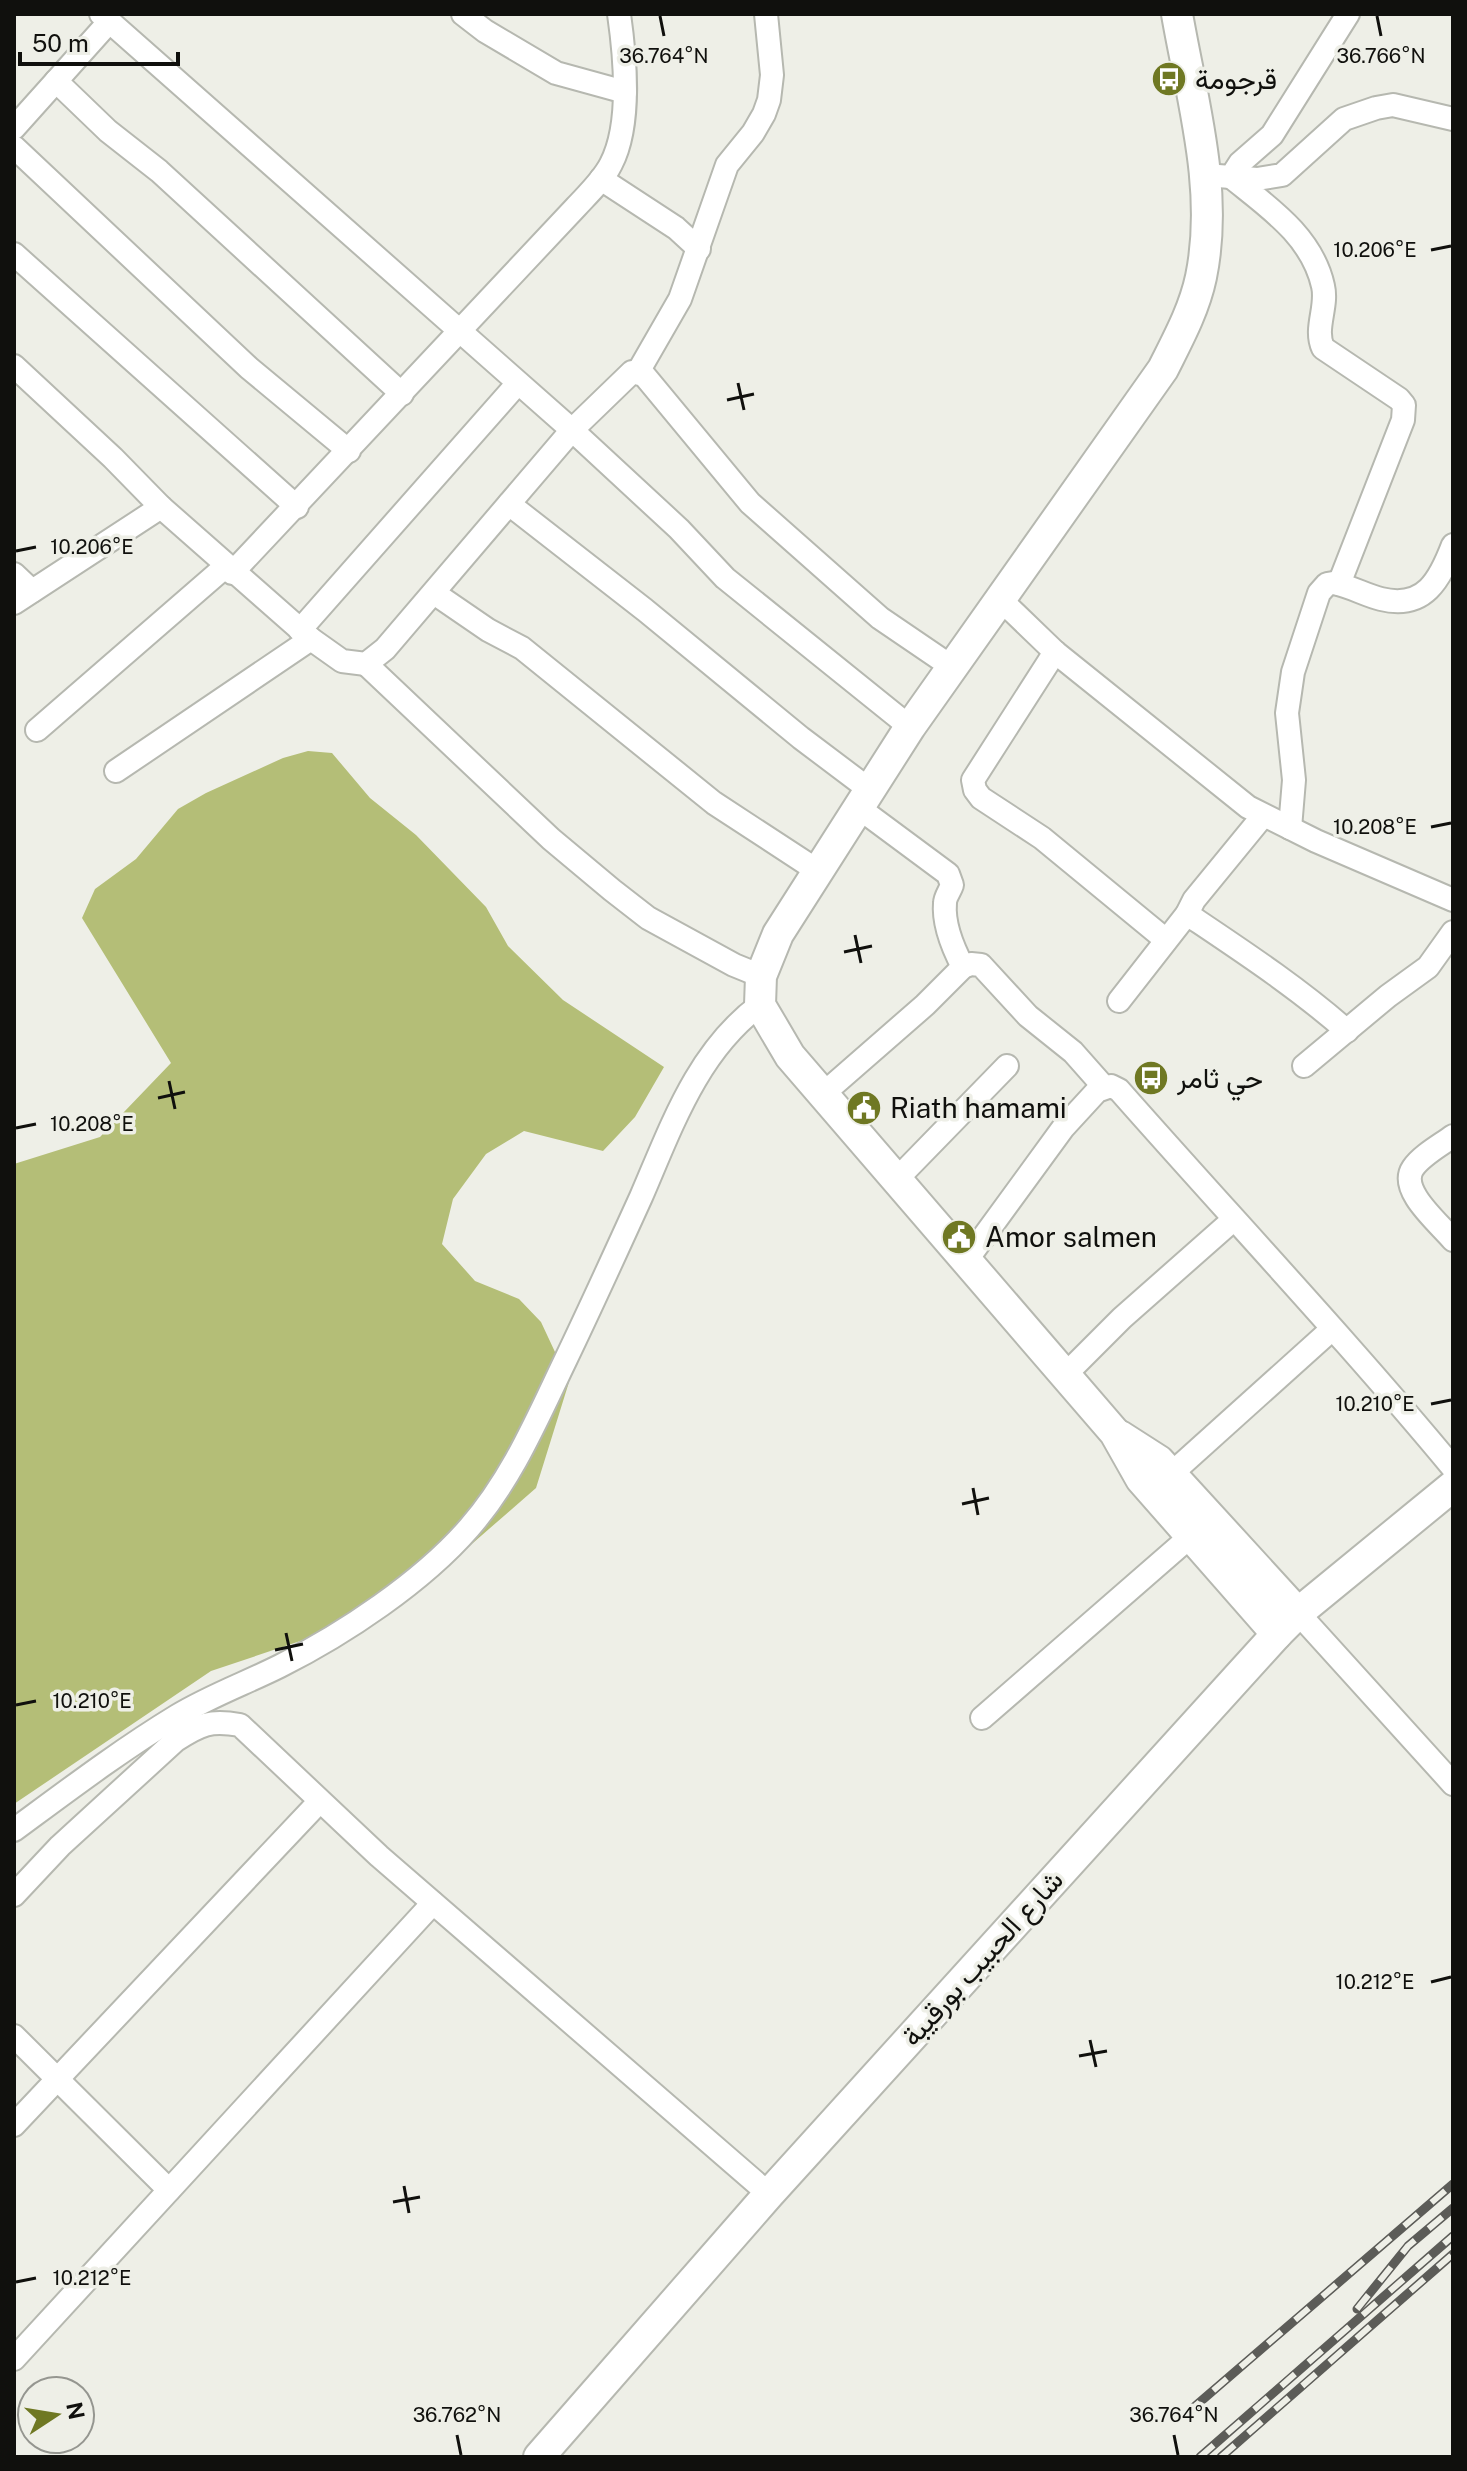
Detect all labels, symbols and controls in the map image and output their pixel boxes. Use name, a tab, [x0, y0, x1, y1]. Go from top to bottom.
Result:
scale bar	[20, 16, 178, 66]
text: 50 m	[32, 29, 89, 57]
text: 36.764°N	[619, 44, 709, 68]
text: 36.766°N	[1336, 44, 1426, 68]
bus stop icon: قرجومة	[1150, 60, 1188, 98]
place label: قرجومة	[1195, 62, 1277, 97]
text: 10.206°E	[1333, 238, 1417, 262]
text: 10.206°E	[50, 535, 134, 559]
text: 10.208°E	[1333, 815, 1417, 839]
bus stop icon: حي ثامر	[1132, 1059, 1170, 1097]
place label: حي ثامر	[1176, 1061, 1263, 1101]
public building icon: Riath hamami	[845, 1089, 883, 1127]
place label: Riath hamami	[890, 1091, 1067, 1124]
text: 10.208°E	[50, 1112, 134, 1136]
public building icon: Amor salmen	[940, 1218, 978, 1256]
place label: Amor salmen	[985, 1220, 1157, 1253]
text: 10.210°E	[1335, 1392, 1415, 1416]
text: 10.210°E	[52, 1689, 132, 1713]
street label: شارع الحبيب بورقيبة	[894, 1863, 1071, 2054]
text: 10.212°E	[1336, 1970, 1414, 1994]
text: 10.212°E	[53, 2266, 131, 2290]
north arrow	[16, 2375, 96, 2455]
text: N	[61, 2400, 90, 2422]
text: 36.762°N	[413, 2403, 501, 2427]
text: 36.764°N	[1129, 2403, 1219, 2427]

